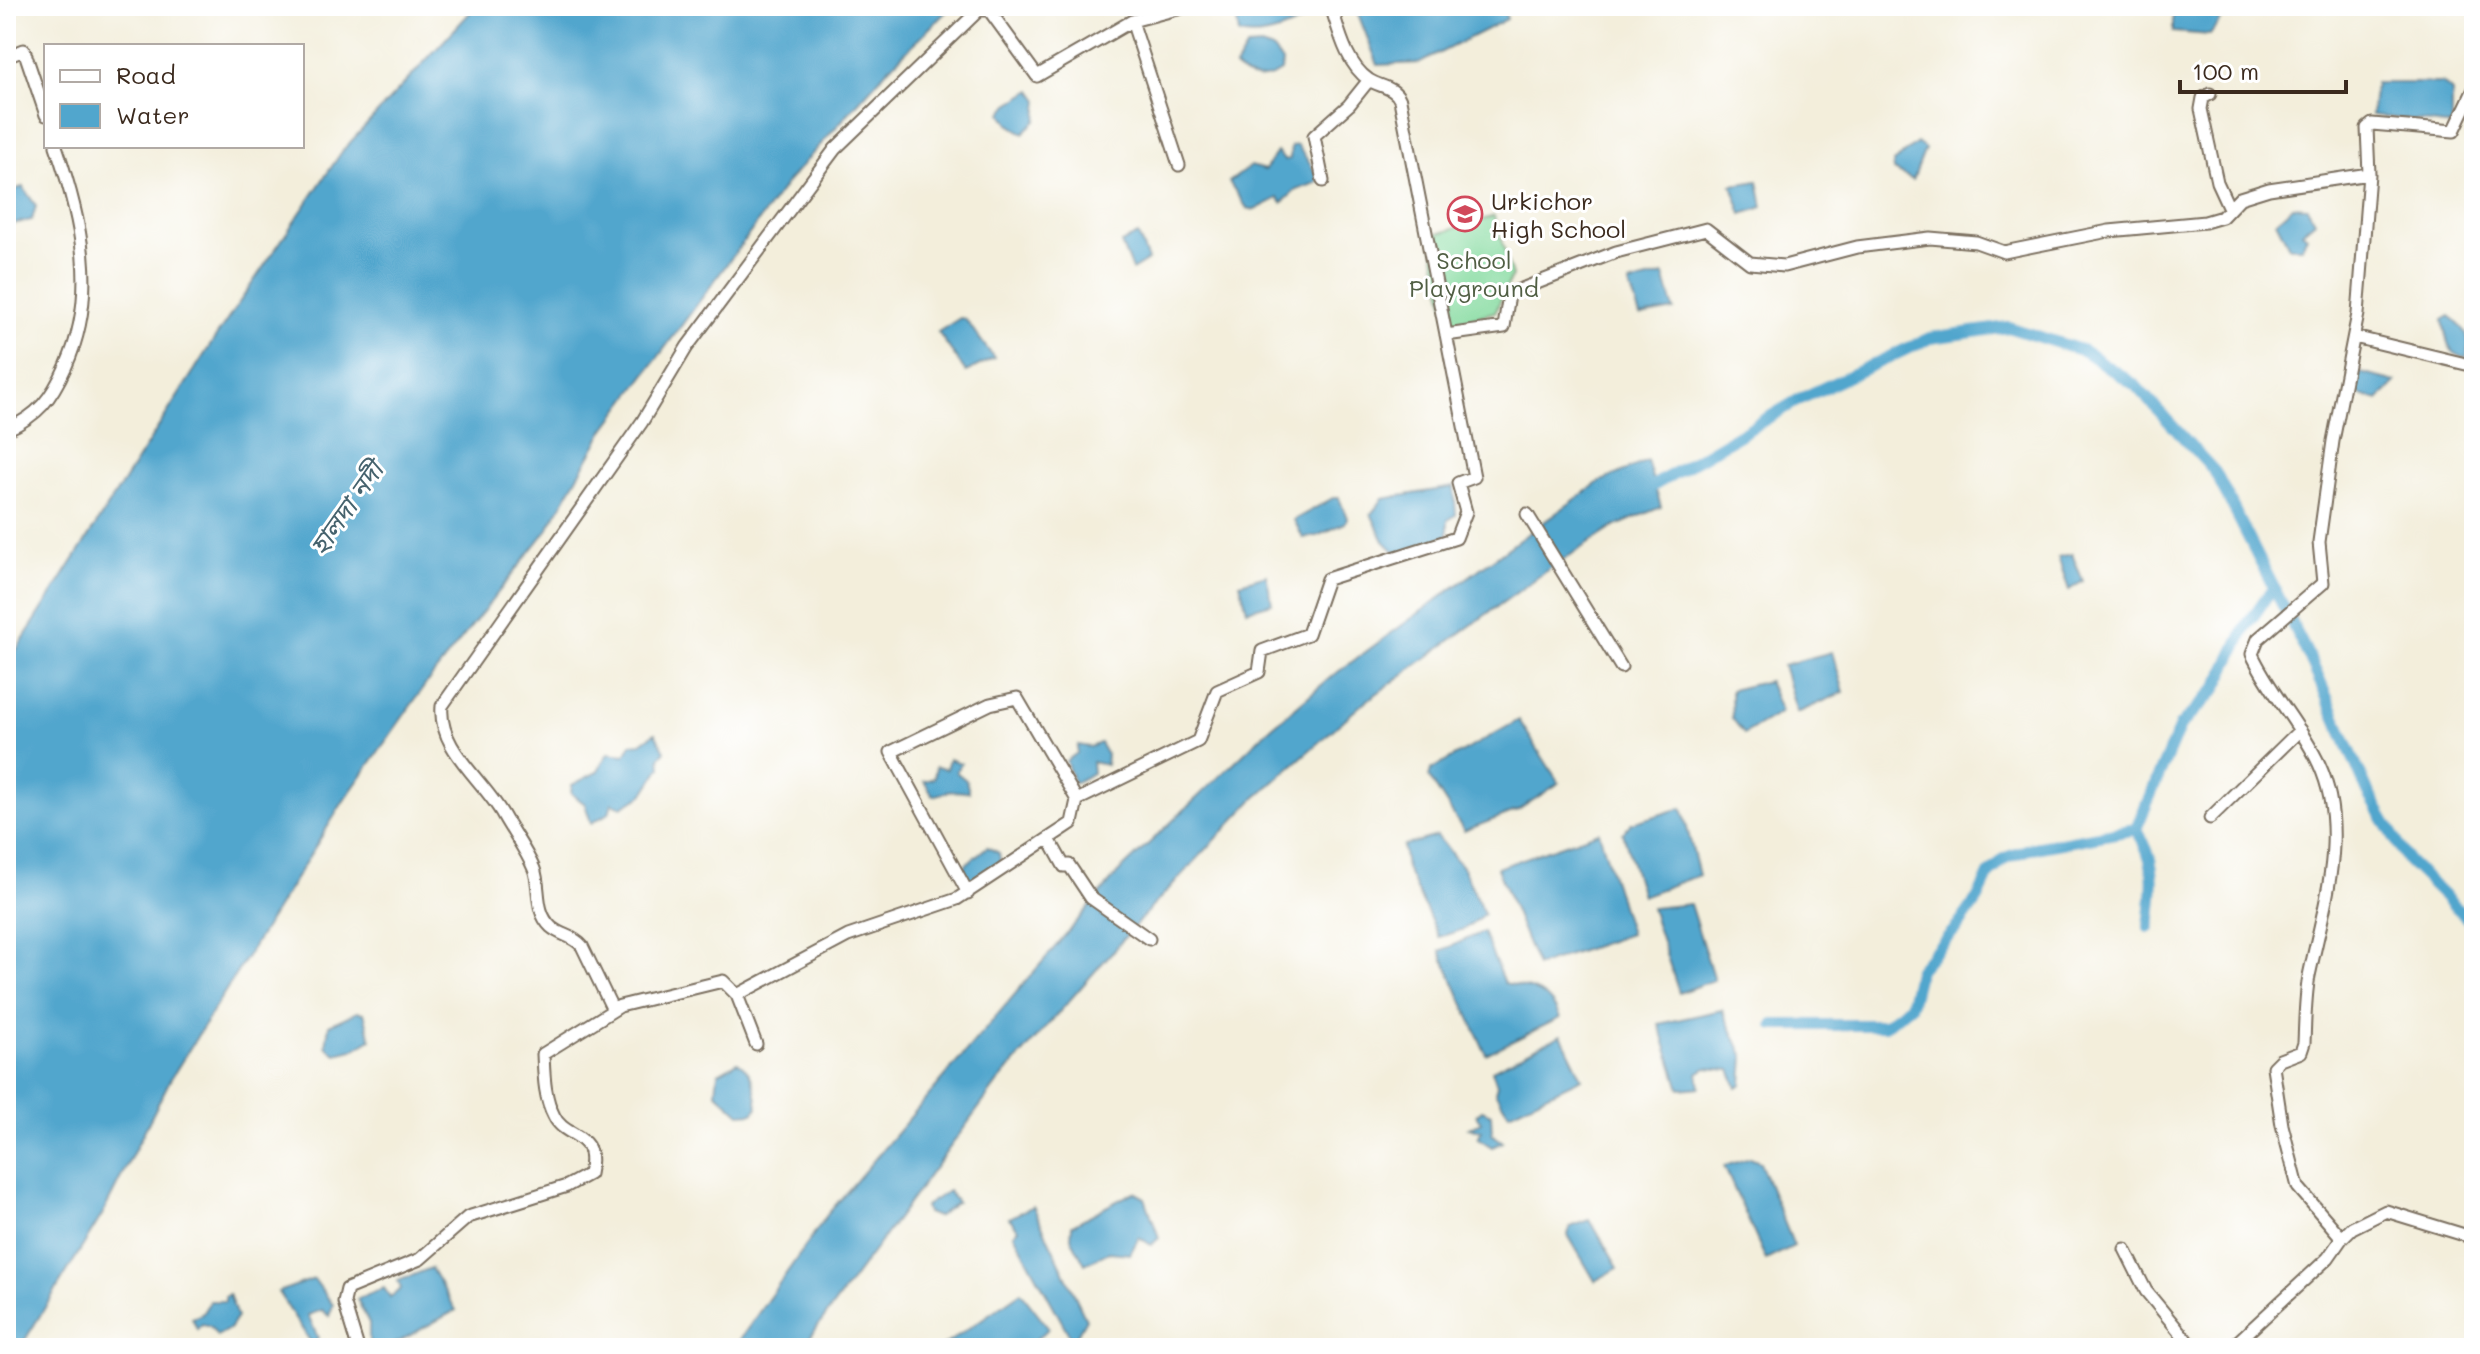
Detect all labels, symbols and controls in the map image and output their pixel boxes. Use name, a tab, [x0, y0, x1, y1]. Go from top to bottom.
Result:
legend	[44, 44, 304, 148]
scale bar	[2180, 44, 2346, 94]
text: 100 m	[2192, 55, 2259, 86]
text: Road	[116, 59, 176, 90]
text: Water	[116, 99, 190, 130]
place label: Urkichor High School	[1491, 185, 1626, 244]
school or university icon: Urkichor High School	[1446, 195, 1484, 233]
park label: School Playground	[1409, 244, 1539, 303]
water label: হালদা নদী	[302, 451, 393, 561]

